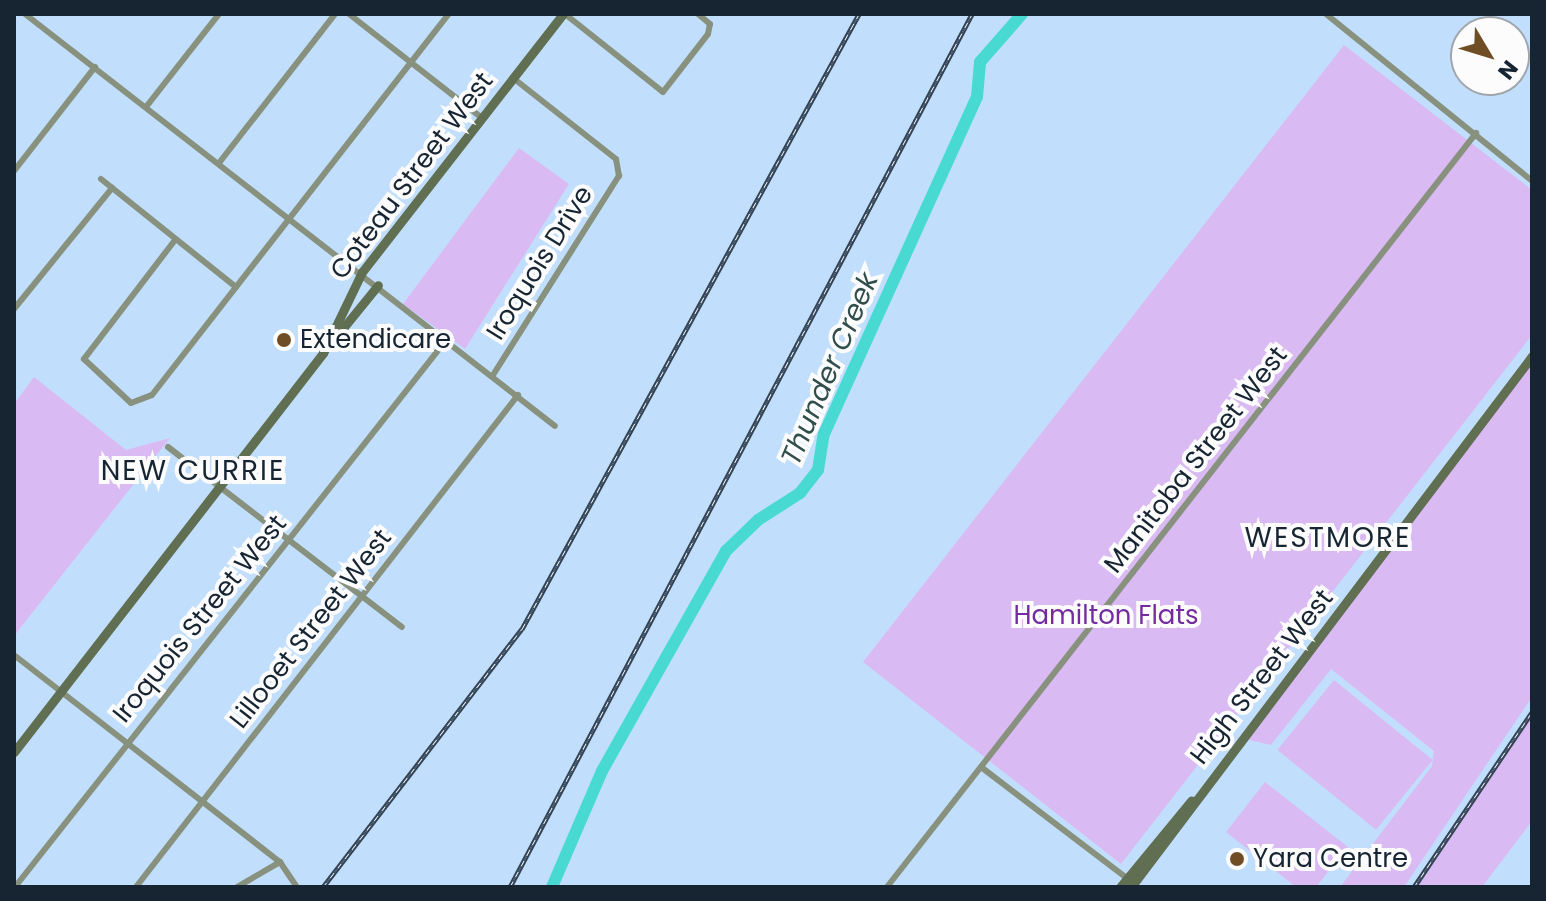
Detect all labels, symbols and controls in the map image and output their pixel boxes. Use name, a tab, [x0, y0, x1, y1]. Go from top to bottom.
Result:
north arrow	[1450, 16, 1530, 96]
text: N	[1490, 54, 1525, 86]
street label: Coteau Street West	[324, 66, 500, 286]
street label: Iroquois Drive	[480, 180, 600, 346]
water label: Thunder Creek	[774, 268, 886, 470]
place label: Extendicare	[300, 324, 451, 356]
marker: Extendicare	[275, 331, 293, 349]
street label: Manitoba Street West	[1098, 341, 1294, 579]
district label: NEW CURRIE	[101, 454, 285, 488]
street label: Iroquois Street West	[107, 509, 293, 729]
district label: WESTMORE	[1245, 521, 1411, 555]
street label: Lillooet Street West	[224, 523, 398, 735]
street label: High Street West	[1184, 583, 1340, 771]
park label: Hamilton Flats	[1014, 600, 1198, 632]
place label: Yara Centre	[1253, 843, 1408, 875]
marker: Yara Centre	[1228, 850, 1246, 868]

